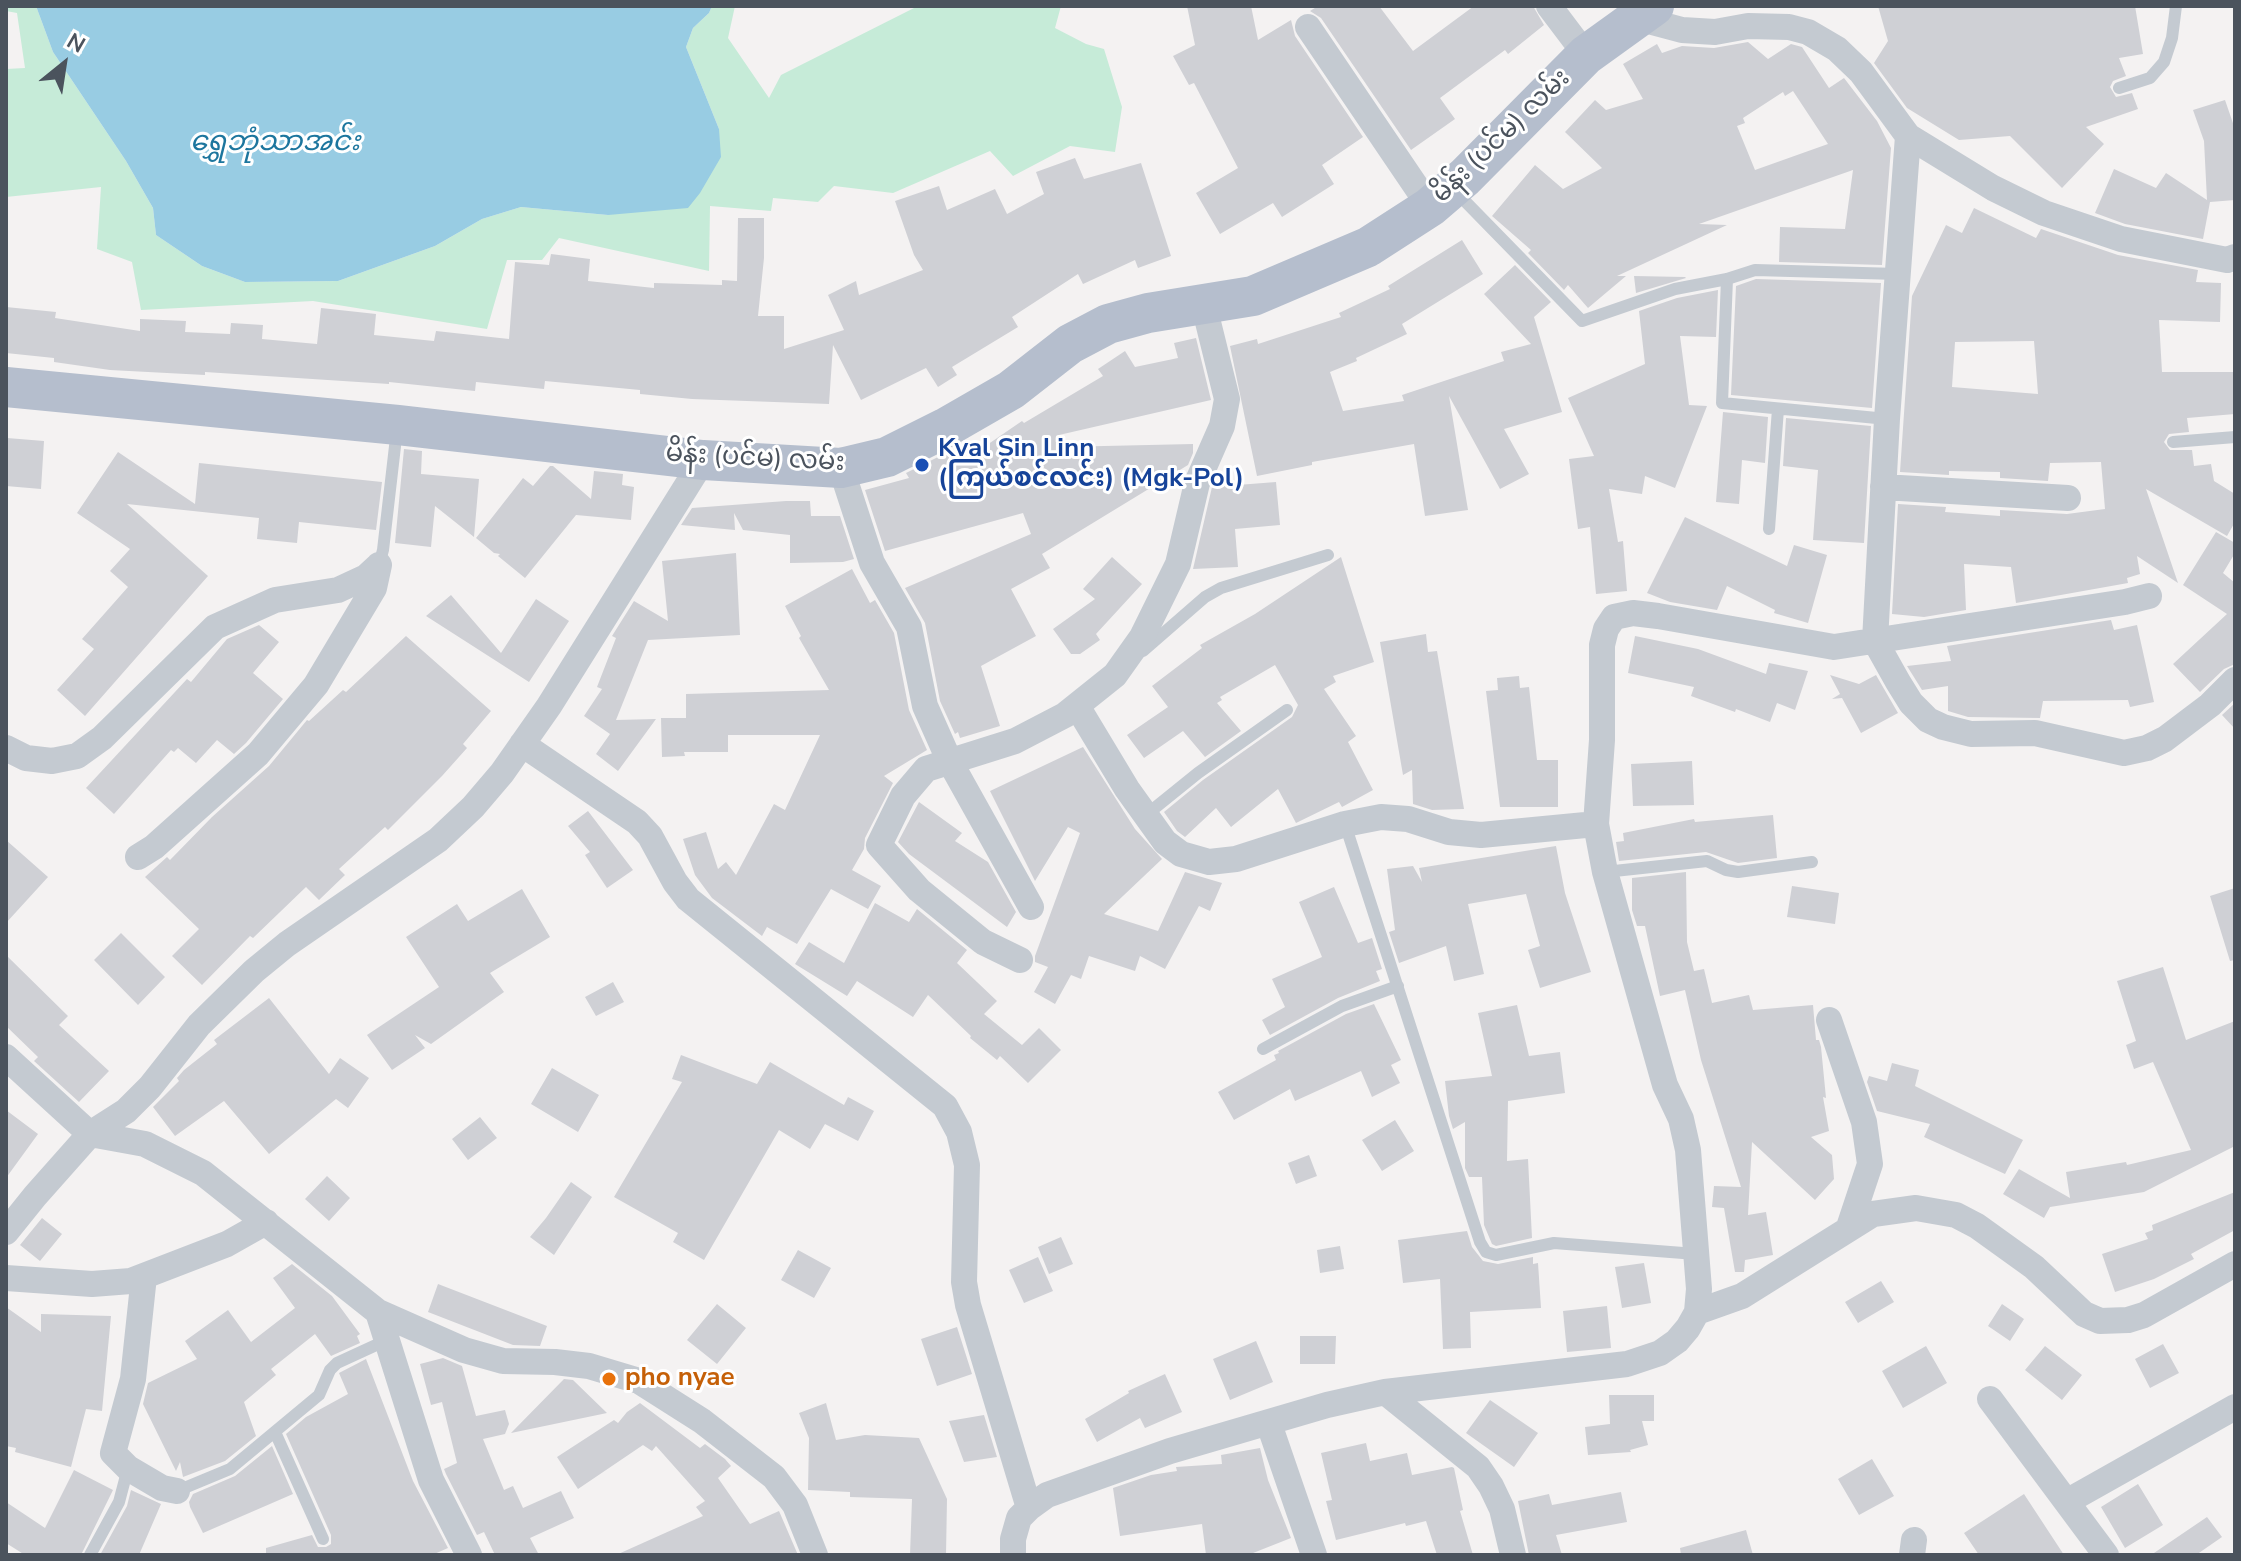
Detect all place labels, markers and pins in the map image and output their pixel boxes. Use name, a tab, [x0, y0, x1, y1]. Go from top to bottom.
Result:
place label: Kyal Sin Linn (ကြယ်စင်လင်း) (Mgk-Pol)	[938, 434, 1244, 496]
marker: Kyal Sin Linn (ကြယ်စင်လင်း) (Mgk-Pol)	[913, 456, 931, 474]
place label: pho nyae	[625, 1363, 735, 1395]
marker: pho nyae	[600, 1370, 618, 1388]

